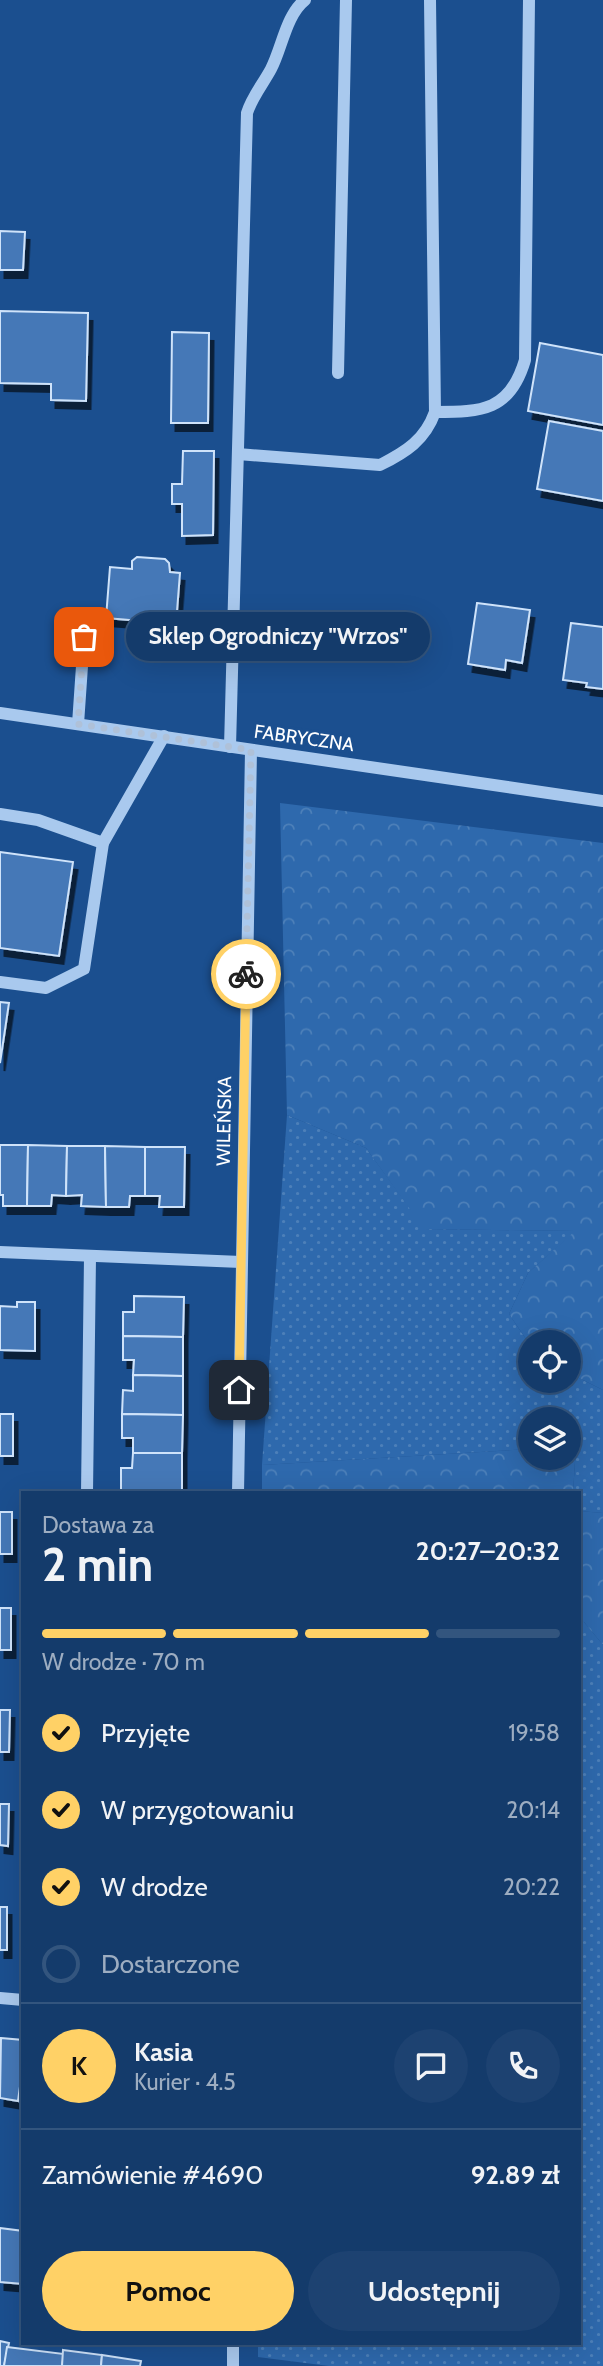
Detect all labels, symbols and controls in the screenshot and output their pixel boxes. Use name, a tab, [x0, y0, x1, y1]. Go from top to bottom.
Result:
pin	[54, 607, 114, 667]
callout: Sklep Ogrodniczy "Wrzos"	[126, 612, 430, 662]
icon: bag	[65, 618, 103, 656]
text: Sklep Ogrodniczy "Wrzos"	[149, 622, 407, 650]
street label: FABRYCZNA	[253, 720, 356, 756]
courier	[211, 939, 281, 1009]
icon: bike	[227, 955, 265, 993]
street label: WILEŃSKA	[211, 1076, 236, 1166]
map controls	[518, 1330, 581, 1470]
button: locate	[518, 1330, 581, 1393]
pin	[209, 1360, 269, 1420]
icon: home	[220, 1371, 258, 1409]
button: layers	[518, 1407, 581, 1470]
text: Dostawa za	[42, 1511, 154, 1539]
text: 20:27–20:32	[416, 1535, 560, 1567]
text: 2 min	[42, 1537, 153, 1593]
text: W drodze · 70 m	[42, 1648, 205, 1676]
icon: check	[42, 1714, 80, 1752]
text: Przyjęte	[101, 1717, 190, 1749]
text: 19:58	[508, 1719, 560, 1747]
icon: check	[42, 1791, 80, 1829]
text: W przygotowaniu	[101, 1794, 294, 1826]
text: 20:14	[506, 1796, 560, 1824]
icon: check	[42, 1868, 80, 1906]
text: W drodze	[101, 1871, 208, 1903]
text: 20:22	[503, 1873, 560, 1901]
text: Dostarczone	[101, 1948, 240, 1980]
button: chat	[394, 2029, 468, 2103]
button: phone	[486, 2029, 560, 2103]
text: Kasia	[134, 2036, 193, 2068]
text: K	[71, 2050, 87, 2082]
text: Kurier · 4.5	[134, 2068, 236, 2096]
text: Zamówienie #4690	[42, 2159, 263, 2191]
text: 92.89 zł	[471, 2159, 560, 2191]
button: Pomoc	[42, 2251, 294, 2331]
button: Udostępnij	[308, 2251, 560, 2331]

